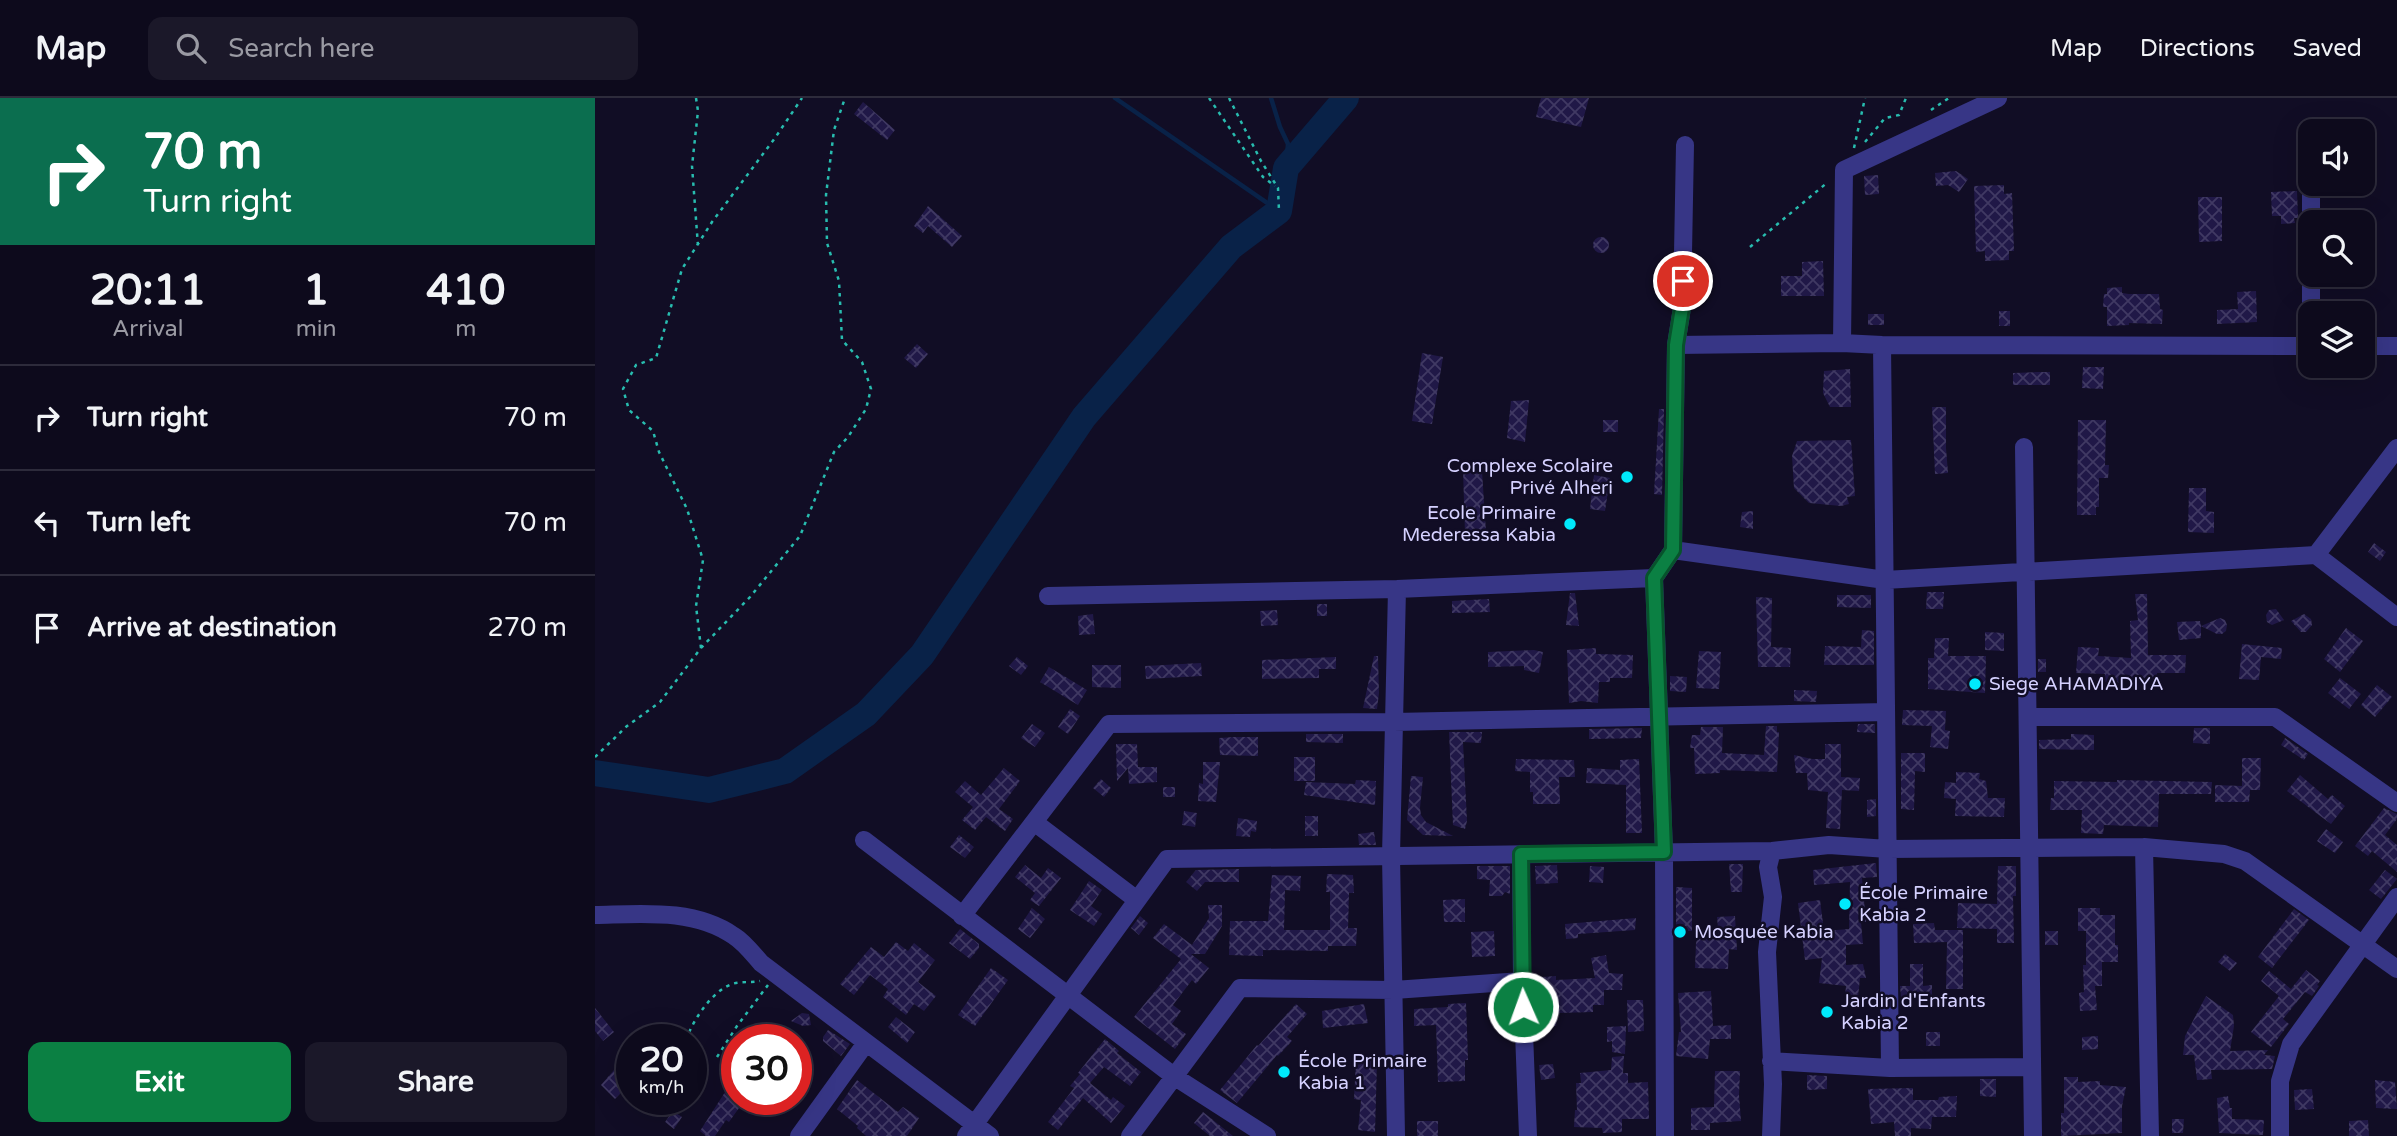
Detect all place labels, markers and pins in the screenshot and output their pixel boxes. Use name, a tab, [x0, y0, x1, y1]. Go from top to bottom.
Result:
pin	[1653, 251, 1713, 311]
place label: Complexe Scolaire Privé Alheri	[1447, 455, 1613, 499]
marker: Complexe Scolaire Privé Alheri	[1619, 469, 1635, 485]
place label: Ecole Primaire Mederessa Kabia	[1402, 502, 1556, 546]
marker: Ecole Primaire Mederessa Kabia	[1562, 516, 1578, 532]
place label: Siege AHAMADIYA	[1989, 673, 2164, 695]
marker: Siege AHAMADIYA	[1967, 676, 1983, 692]
place label: École Primaire Kabia 2	[1859, 882, 1988, 926]
marker: École Primaire Kabia 2	[1837, 896, 1853, 912]
place label: Mosquée Kabia	[1694, 921, 1834, 943]
marker: Mosquée Kabia	[1672, 924, 1688, 940]
place label: Jardin d'Enfants Kabia 2	[1841, 990, 1986, 1034]
marker: Jardin d'Enfants Kabia 2	[1819, 1004, 1835, 1020]
place label: École Primaire Kabia 1	[1298, 1050, 1427, 1094]
marker: École Primaire Kabia 1	[1276, 1064, 1292, 1080]

